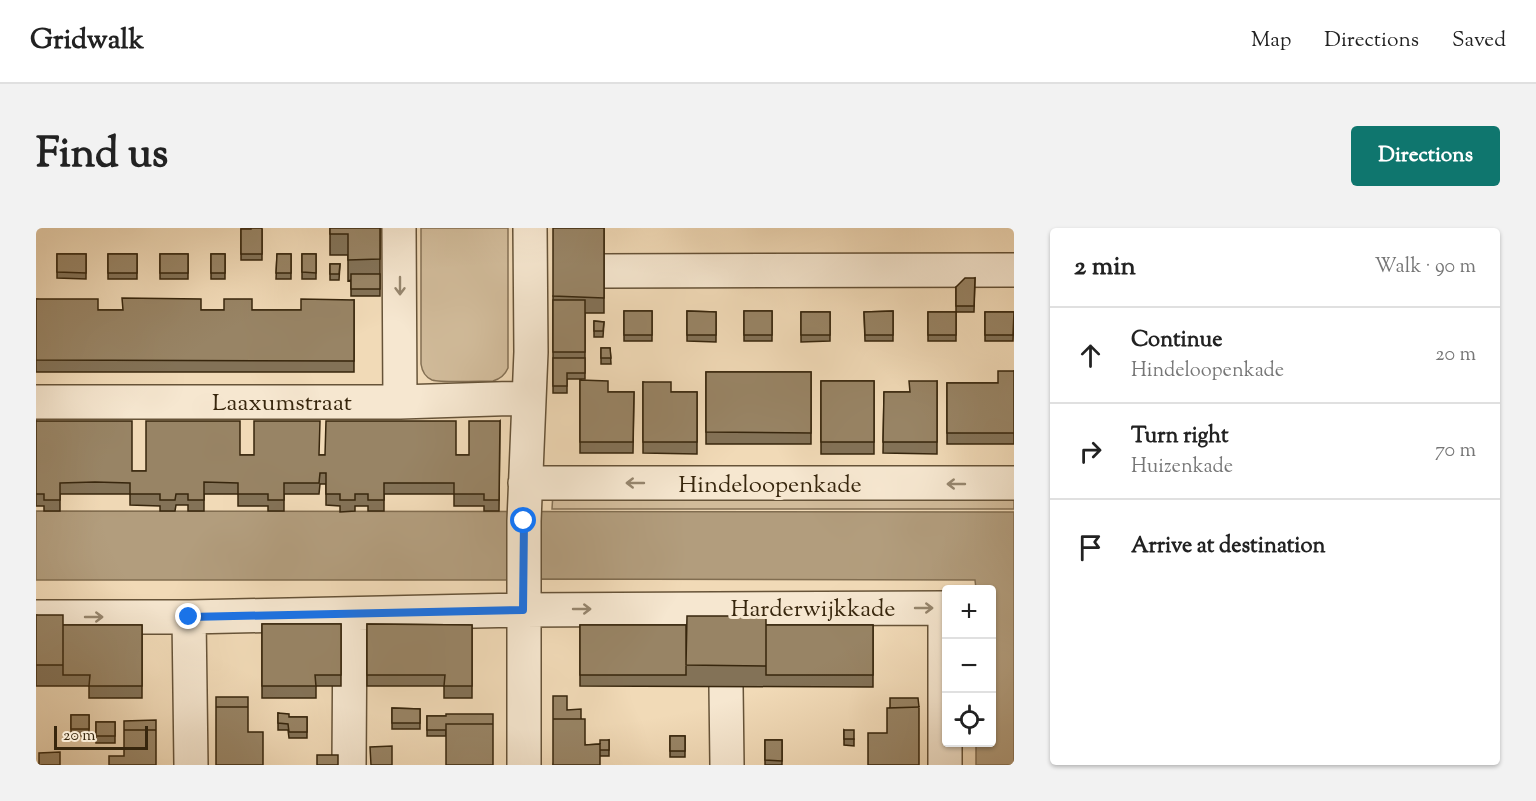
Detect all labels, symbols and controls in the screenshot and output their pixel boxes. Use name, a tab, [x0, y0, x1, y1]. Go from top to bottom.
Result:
text: Gridwalk	[30, 21, 144, 61]
text: Map	[1251, 26, 1291, 56]
text: Directions	[1324, 26, 1419, 56]
text: Saved	[1452, 26, 1506, 56]
text: Find us	[36, 126, 168, 186]
button: Directions	[1351, 126, 1500, 186]
text: 2 min	[1074, 249, 1136, 286]
text: Walk · 90 m	[1374, 253, 1476, 282]
one-way arrow	[394, 276, 406, 296]
text: Continue	[1131, 325, 1222, 357]
icon: ahead	[1074, 339, 1107, 372]
text: 20 m	[1435, 341, 1476, 370]
text: Hindeloopenkade	[1131, 357, 1284, 386]
street label: Laaxumstraat	[212, 387, 352, 421]
text: Turn right	[1131, 421, 1228, 453]
icon: right	[1074, 435, 1107, 468]
text: 70 m	[1435, 437, 1476, 466]
text: Huizenkade	[1131, 453, 1233, 482]
street label: Hindeloopenkade	[678, 469, 862, 503]
one-way arrow	[625, 477, 645, 489]
one-way arrow	[946, 478, 966, 490]
route start	[510, 507, 536, 533]
icon: arrive	[1074, 531, 1107, 564]
text: Arrive at destination	[1131, 531, 1326, 563]
map controls	[942, 585, 996, 747]
button: +	[942, 585, 996, 639]
street label: Harderwijkkade	[731, 593, 896, 627]
one-way arrow	[913, 602, 933, 614]
route end	[175, 603, 201, 629]
one-way arrow	[571, 603, 591, 615]
one-way arrow	[84, 611, 104, 623]
button: −	[942, 639, 996, 693]
button: locate	[942, 693, 996, 747]
scale bar	[54, 723, 148, 750]
text: 20 m	[63, 725, 96, 748]

